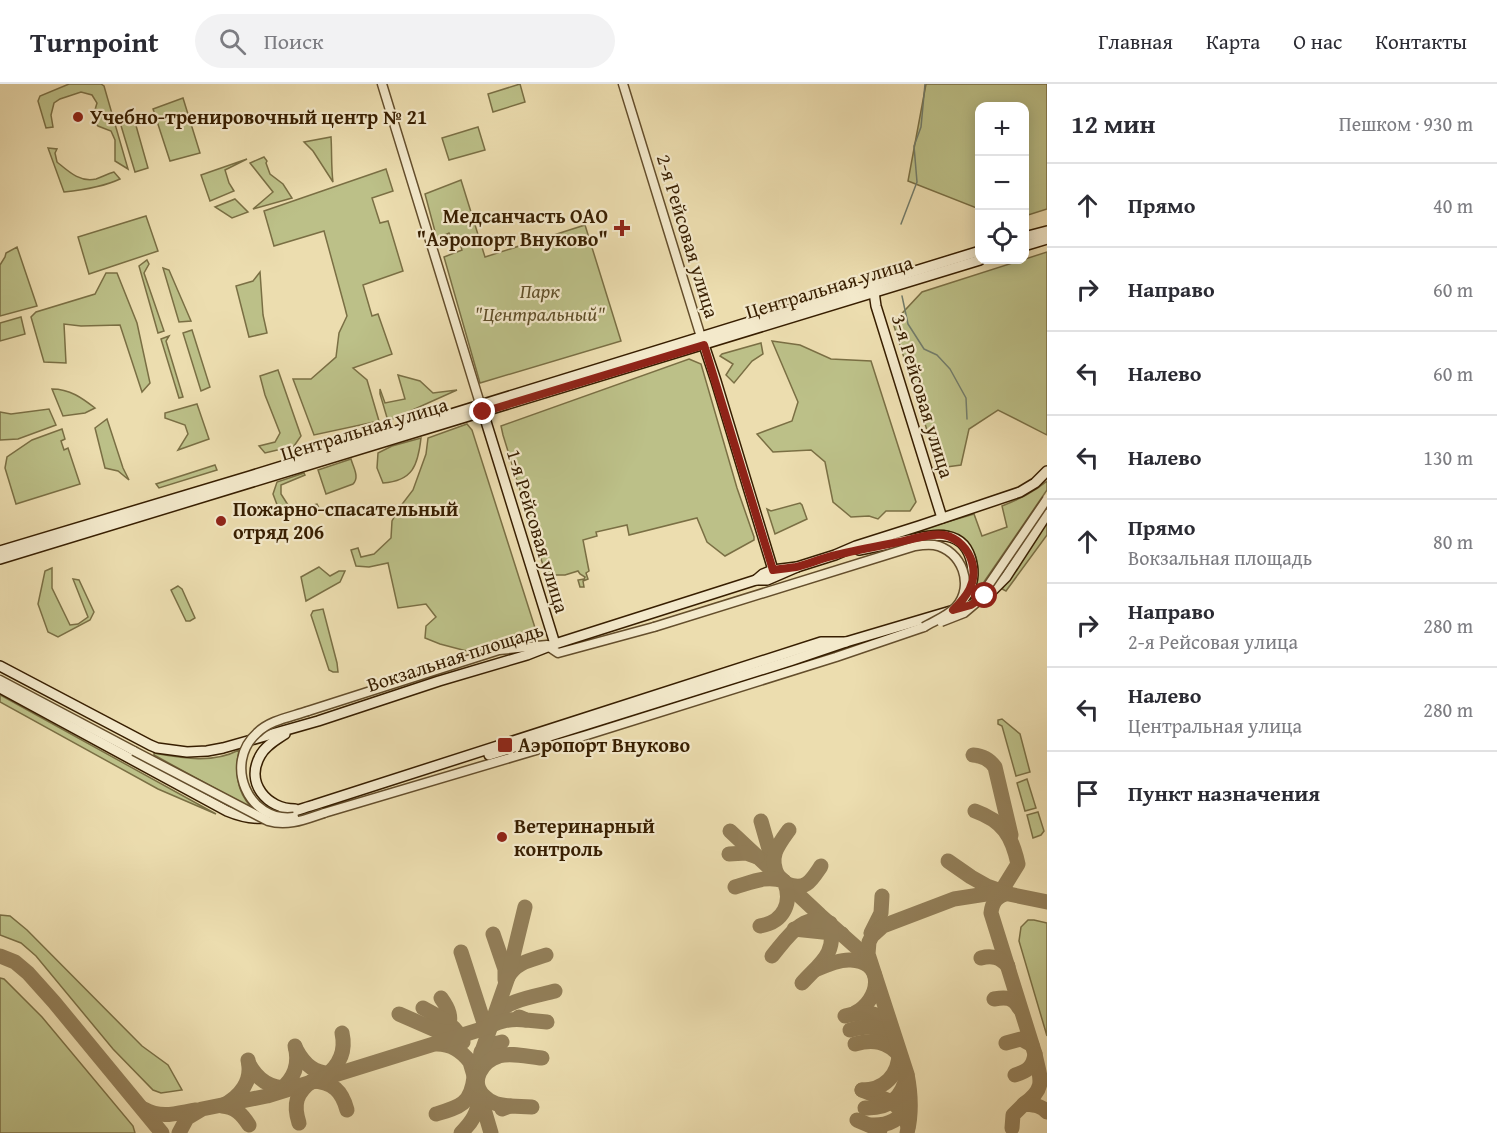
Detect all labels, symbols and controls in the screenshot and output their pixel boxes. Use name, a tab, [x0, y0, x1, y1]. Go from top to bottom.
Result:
search box	[195, 14, 615, 68]
text: Turnpoint	[30, 21, 159, 62]
icon: search	[216, 25, 249, 58]
text: Поиск	[264, 25, 323, 57]
text: Главная	[1098, 26, 1173, 57]
text: Карта	[1206, 26, 1260, 57]
text: О нас	[1293, 26, 1342, 57]
text: Контакты	[1375, 26, 1467, 57]
place label: Учебно-тренировочный центр № 21	[90, 102, 427, 131]
map controls	[975, 102, 1029, 264]
button: +	[975, 102, 1029, 156]
text: 12 мин	[1071, 104, 1156, 143]
text: Пешком · 930 m	[1339, 109, 1473, 138]
marker: Учебно-тренировочный центр № 21	[71, 110, 85, 124]
street label: 2-я Рейсовая улица	[650, 150, 727, 322]
button: −	[975, 156, 1029, 210]
icon: ahead	[1071, 189, 1104, 222]
text: Прямо	[1128, 189, 1195, 221]
text: 40 m	[1433, 191, 1473, 220]
place label: Медсанчасть ОАО "Аэропорт Внуково"	[417, 201, 608, 253]
button: locate	[975, 210, 1029, 264]
marker: Медсанчасть ОАО "Аэропорт Внуково"	[613, 219, 631, 237]
street label: Центральная улица	[741, 247, 917, 326]
icon: right	[1071, 273, 1104, 306]
text: Направо	[1128, 273, 1215, 305]
text: 60 m	[1433, 275, 1473, 304]
park label: Парк "Центральный"	[475, 276, 605, 328]
street label: 3-я Рейсовая улица	[885, 310, 962, 482]
icon: left	[1071, 357, 1104, 390]
text: Налево	[1128, 357, 1201, 389]
text: 60 m	[1433, 359, 1473, 388]
street label: Центральная улица	[276, 389, 452, 468]
route end	[469, 398, 495, 424]
icon: left	[1071, 441, 1104, 474]
text: Налево	[1128, 441, 1201, 473]
text: 130 m	[1423, 443, 1473, 472]
street label: 1-я Рейсовая улица	[500, 445, 577, 617]
place label: Пожарно-спасательный отряд 206	[233, 494, 459, 546]
text: Прямо	[1128, 511, 1195, 543]
marker: Пожарно-спасательный отряд 206	[214, 514, 228, 528]
icon: ahead	[1071, 525, 1104, 558]
text: 80 m	[1433, 527, 1473, 556]
text: Вокзальная площадь	[1128, 543, 1312, 572]
route start	[971, 582, 997, 608]
text: Направо	[1128, 595, 1215, 627]
icon: right	[1071, 609, 1104, 642]
text: 280 m	[1423, 611, 1473, 640]
street label: Вокзальная площадь	[363, 614, 547, 699]
text: 2-я Рейсовая улица	[1128, 627, 1298, 656]
text: Налево	[1128, 679, 1201, 711]
icon: left	[1071, 693, 1104, 726]
text: 280 m	[1423, 695, 1473, 724]
text: Центральная улица	[1128, 711, 1302, 740]
place label: Аэропорт Внуково	[518, 730, 690, 759]
marker: Аэропорт Внуково	[496, 736, 514, 754]
icon: arrive	[1071, 777, 1104, 810]
text: Пункт назначения	[1128, 777, 1320, 809]
place label: Ветеринарный контроль	[514, 811, 655, 863]
marker: Ветеринарный контроль	[495, 830, 509, 844]

